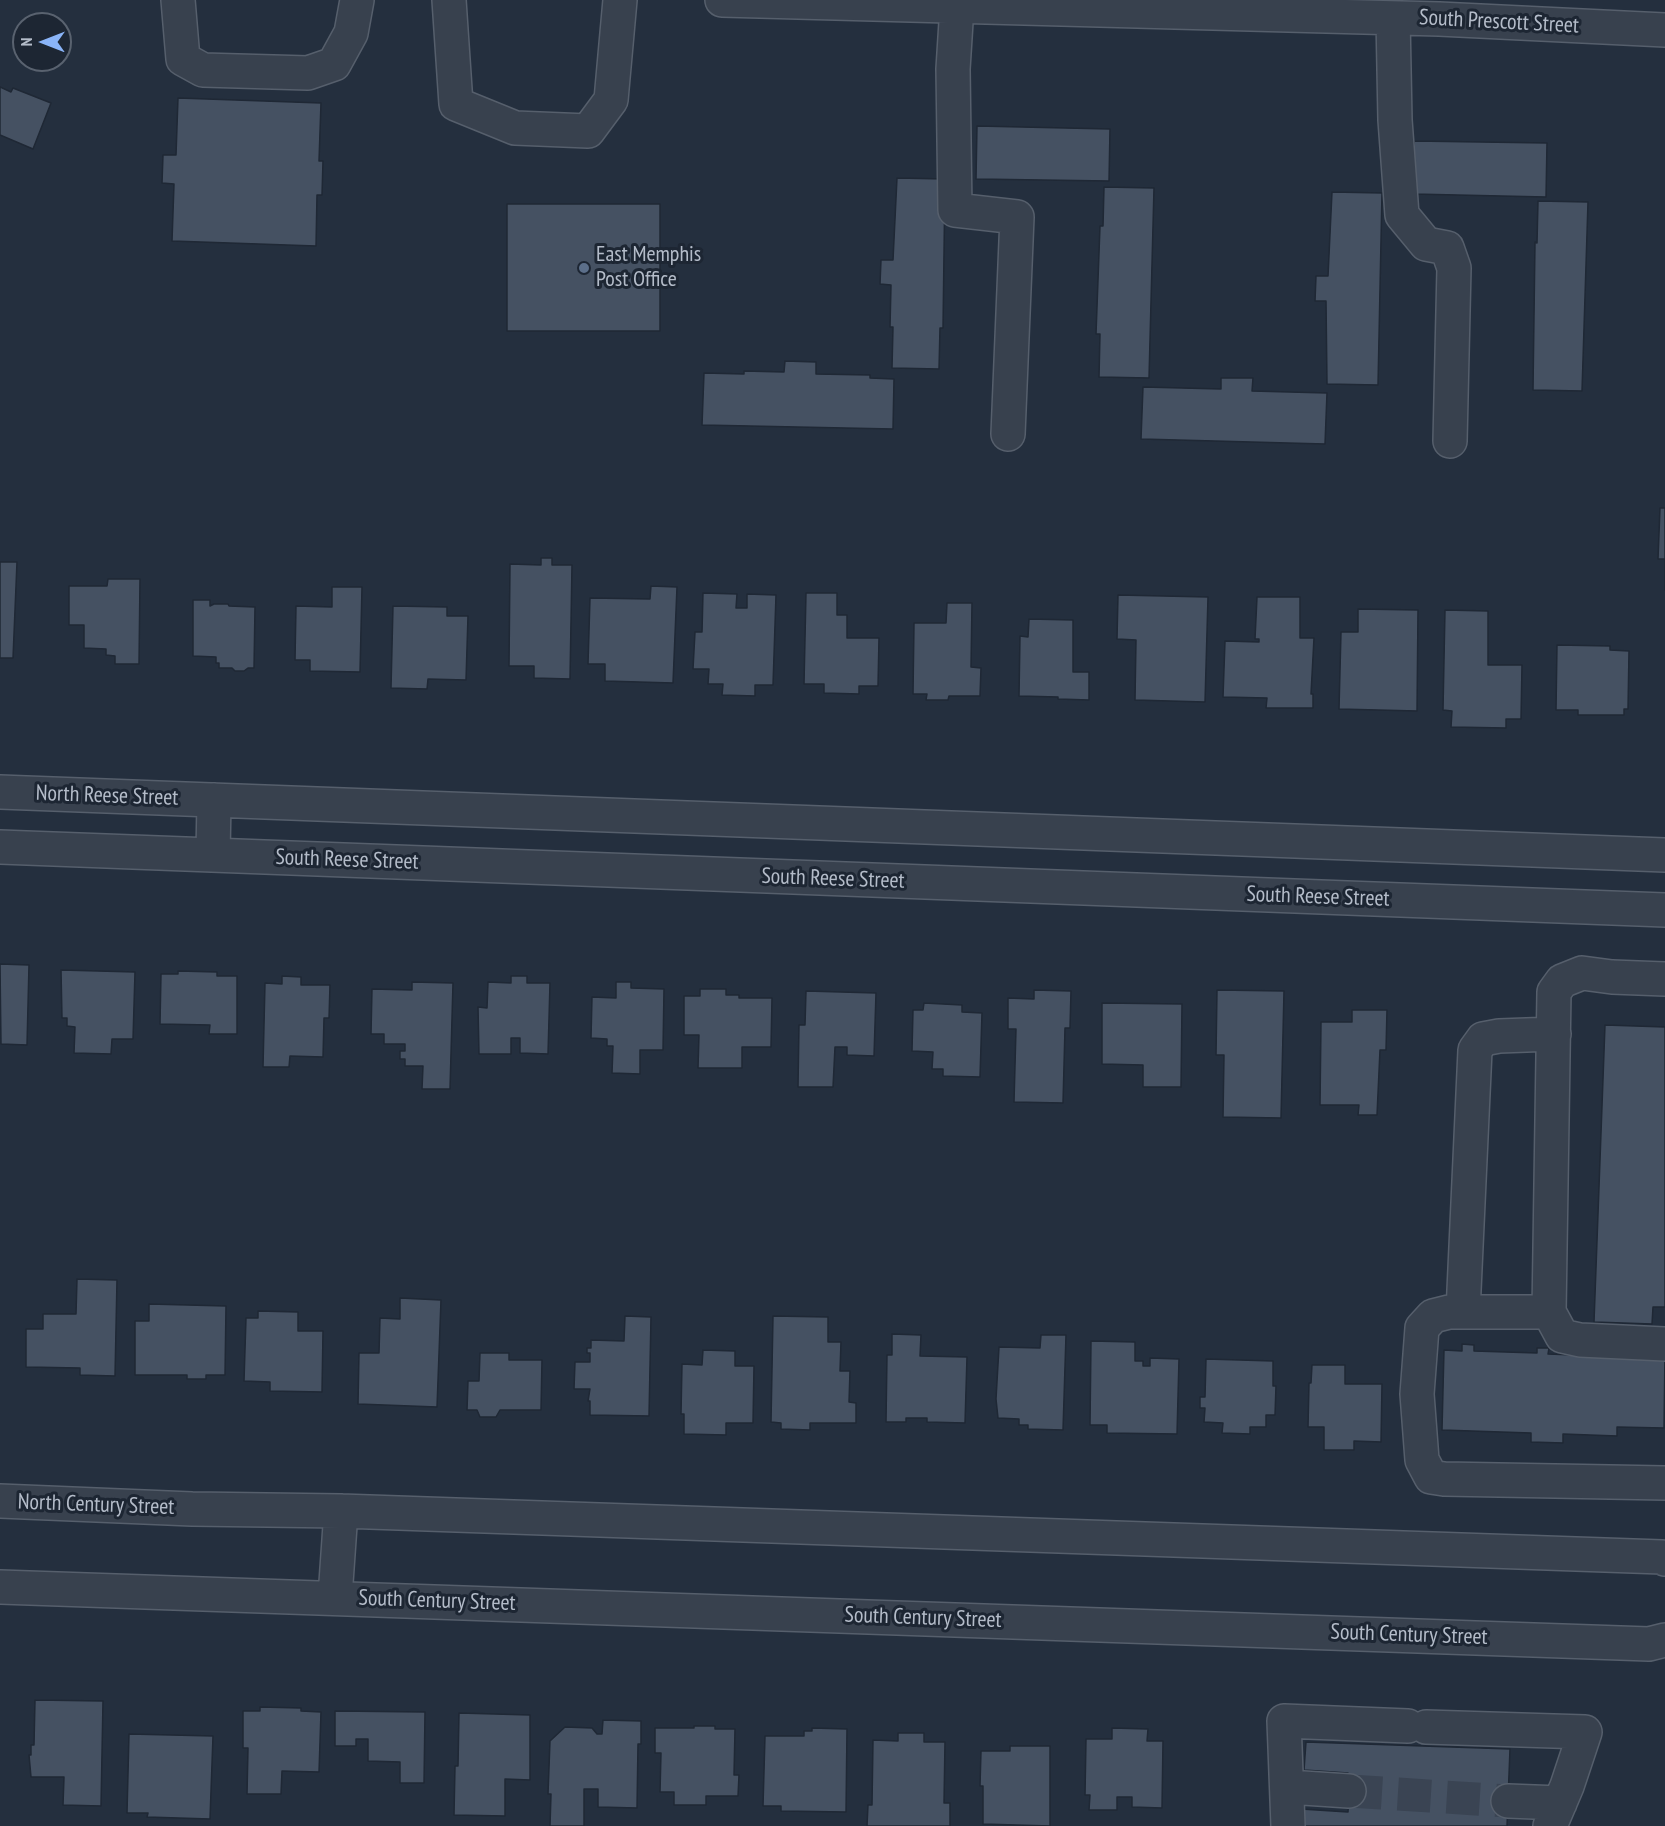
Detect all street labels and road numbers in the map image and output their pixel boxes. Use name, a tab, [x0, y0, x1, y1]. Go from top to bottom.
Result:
street label: South Prescott Street	[1418, 5, 1580, 39]
street label: North Reese Street	[35, 780, 179, 812]
street label: South Reese Street	[275, 844, 419, 876]
street label: South Reese Street	[761, 863, 905, 895]
street label: South Reese Street	[1246, 881, 1390, 913]
street label: North Century Street	[17, 1489, 175, 1521]
street label: South Century Street	[358, 1585, 516, 1617]
street label: South Century Street	[844, 1602, 1002, 1634]
street label: South Century Street	[1330, 1619, 1488, 1651]

